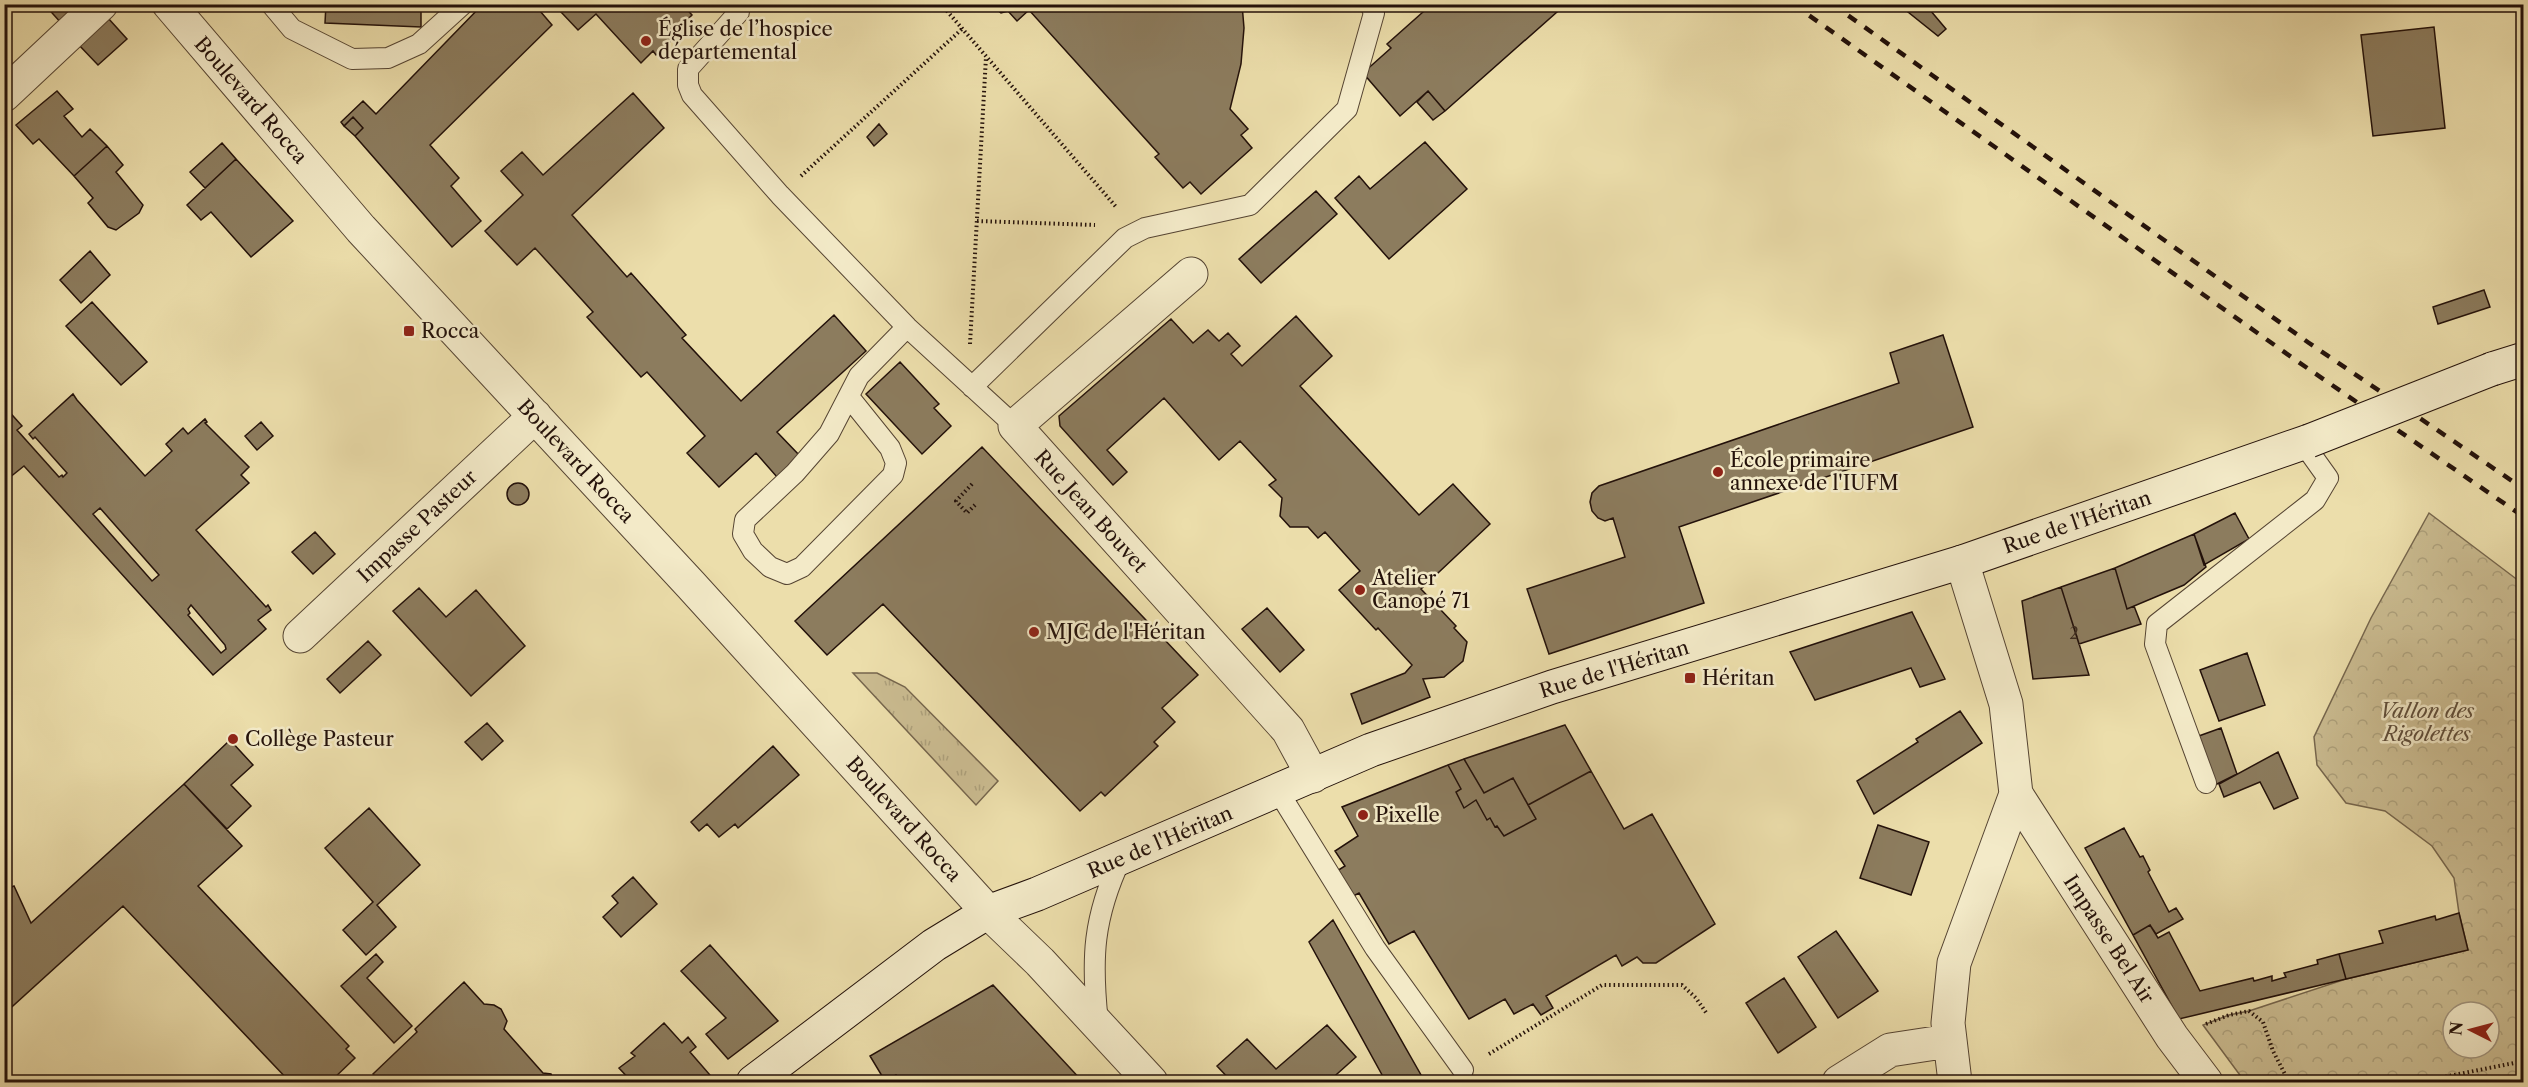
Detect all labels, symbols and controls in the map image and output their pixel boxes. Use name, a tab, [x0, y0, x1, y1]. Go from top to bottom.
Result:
place label: Église de l’hospice départemental	[658, 16, 833, 64]
street label: Boulevard Rocca	[189, 32, 313, 169]
marker: Église de l’hospice départemental	[639, 34, 653, 48]
place label: Rocca	[421, 319, 480, 343]
marker: Rocca	[402, 324, 416, 338]
street label: Boulevard Rocca	[513, 394, 640, 528]
street label: Rue Jean Bouvet	[1030, 445, 1152, 577]
place label: École primaire annexe de l'IUFM	[1730, 447, 1899, 495]
street label: Impasse Pasteur	[352, 464, 482, 587]
marker: École primaire annexe de l'IUFM	[1711, 465, 1725, 479]
street label: Rue de l'Héritan	[2000, 485, 2155, 559]
place label: Atelier Canopé 71	[1371, 566, 1470, 613]
marker: Atelier Canopé 71	[1353, 583, 1367, 597]
place label: MJC de l'Héritan	[1046, 620, 1206, 644]
house number: 2	[2069, 623, 2079, 643]
marker: MJC de l'Héritan	[1027, 625, 1041, 639]
street label: Rue de l'Héritan	[1536, 635, 1692, 703]
place label: Héritan	[1702, 666, 1775, 690]
marker: Héritan	[1683, 671, 1697, 685]
park label: Vallon des Rigolettes	[2380, 699, 2474, 746]
place label: Collège Pasteur	[245, 727, 394, 751]
marker: Collège Pasteur	[226, 732, 240, 746]
street label: Boulevard Rocca	[842, 751, 967, 887]
street label: Rue de l'Héritan	[1084, 800, 1236, 883]
place label: Pixelle	[1375, 803, 1440, 827]
marker: Pixelle	[1356, 808, 1370, 822]
street label: Impasse Bel Air	[2059, 870, 2160, 1008]
north arrow	[2441, 1000, 2501, 1060]
text: N	[2445, 1020, 2467, 1036]

